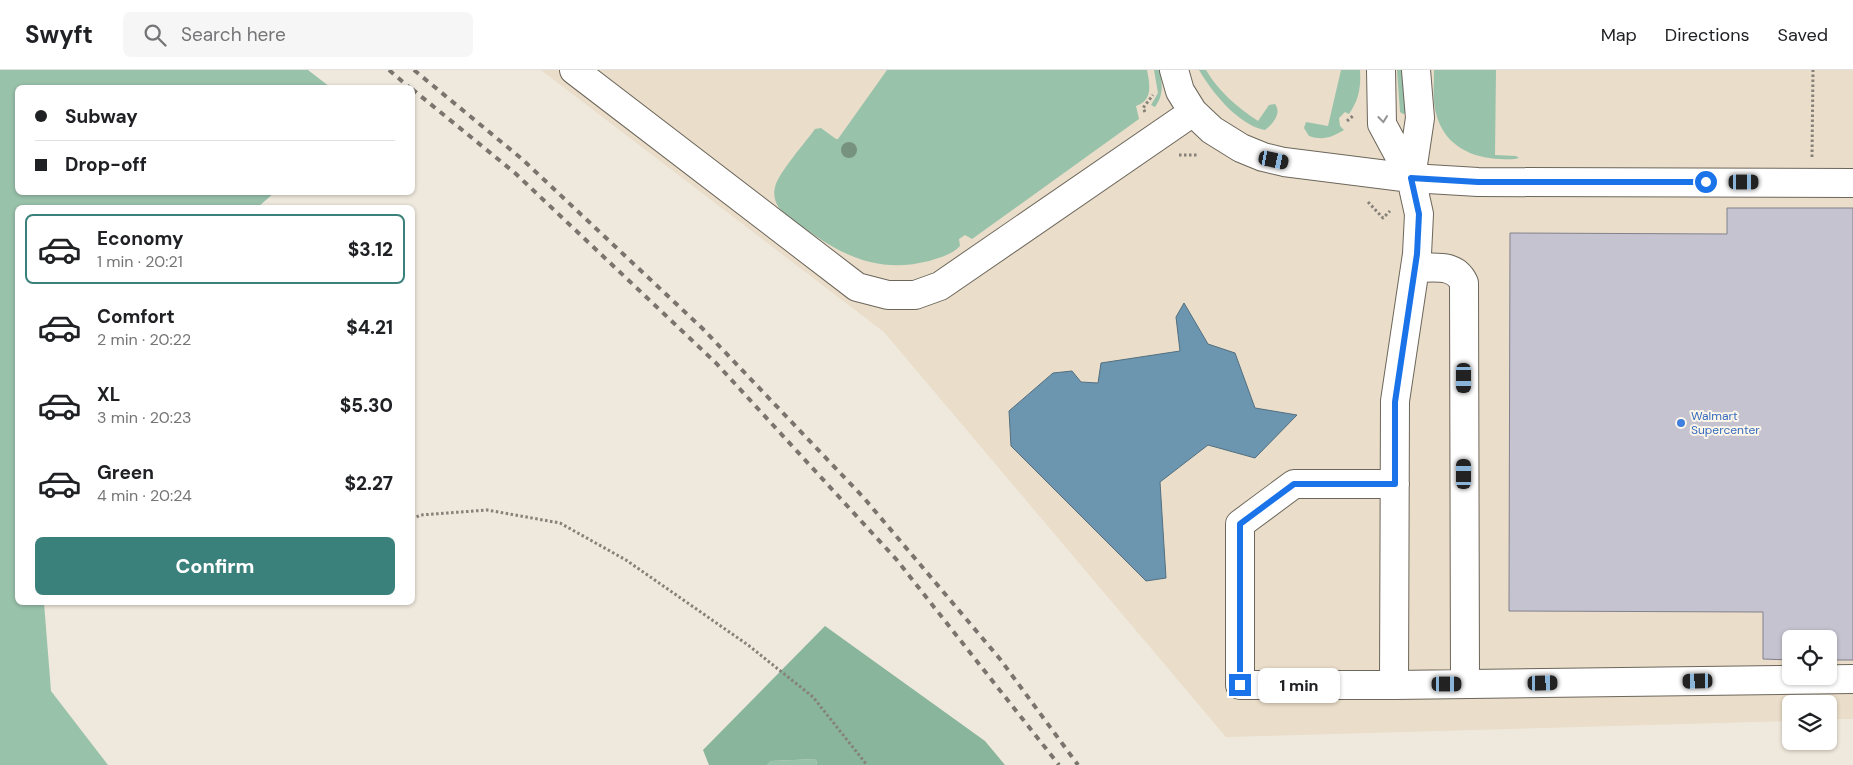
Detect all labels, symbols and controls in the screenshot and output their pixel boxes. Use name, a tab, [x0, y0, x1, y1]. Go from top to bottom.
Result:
search box	[123, 12, 473, 57]
text: Swyft	[25, 19, 93, 50]
icon: search	[141, 21, 169, 49]
text: Search here	[181, 22, 286, 47]
text: Map	[1601, 23, 1637, 47]
text: Directions	[1665, 23, 1750, 47]
text: Saved	[1778, 23, 1828, 47]
text: Subway	[65, 104, 138, 129]
one-way arrow	[1377, 115, 1388, 123]
car	[1257, 150, 1290, 170]
text: Drop-off	[65, 152, 147, 177]
route start	[1695, 171, 1717, 193]
car	[1729, 175, 1759, 190]
text: Economy	[97, 226, 184, 251]
icon: car	[37, 227, 82, 272]
text: $3.12	[348, 237, 393, 262]
text: 1 min · 20:21	[97, 251, 183, 272]
text: Comfort	[97, 304, 175, 329]
icon: car	[37, 305, 82, 350]
text: $4.21	[346, 315, 393, 340]
text: 2 min · 20:22	[97, 329, 191, 350]
car	[1456, 363, 1471, 393]
text: XL	[97, 382, 120, 407]
icon: car	[37, 383, 82, 428]
text: $5.30	[340, 393, 393, 418]
text: 3 min · 20:23	[97, 407, 192, 428]
place label: Walmart Supercenter	[1691, 408, 1760, 438]
marker: Walmart Supercenter	[1675, 417, 1687, 429]
car	[1456, 459, 1471, 489]
text: Green	[97, 460, 154, 485]
icon: car	[37, 461, 82, 506]
text: $2.27	[345, 471, 393, 496]
text: 4 min · 20:24	[97, 485, 192, 506]
button: Confirm	[35, 537, 395, 595]
map controls	[1782, 630, 1837, 750]
button: locate	[1782, 630, 1837, 685]
callout: 1 min	[1258, 668, 1340, 702]
car	[1682, 673, 1713, 689]
route end	[1229, 674, 1251, 696]
text: 1 min	[1279, 675, 1319, 696]
car	[1527, 675, 1558, 691]
car	[1432, 677, 1462, 692]
button: layers	[1782, 695, 1837, 750]

